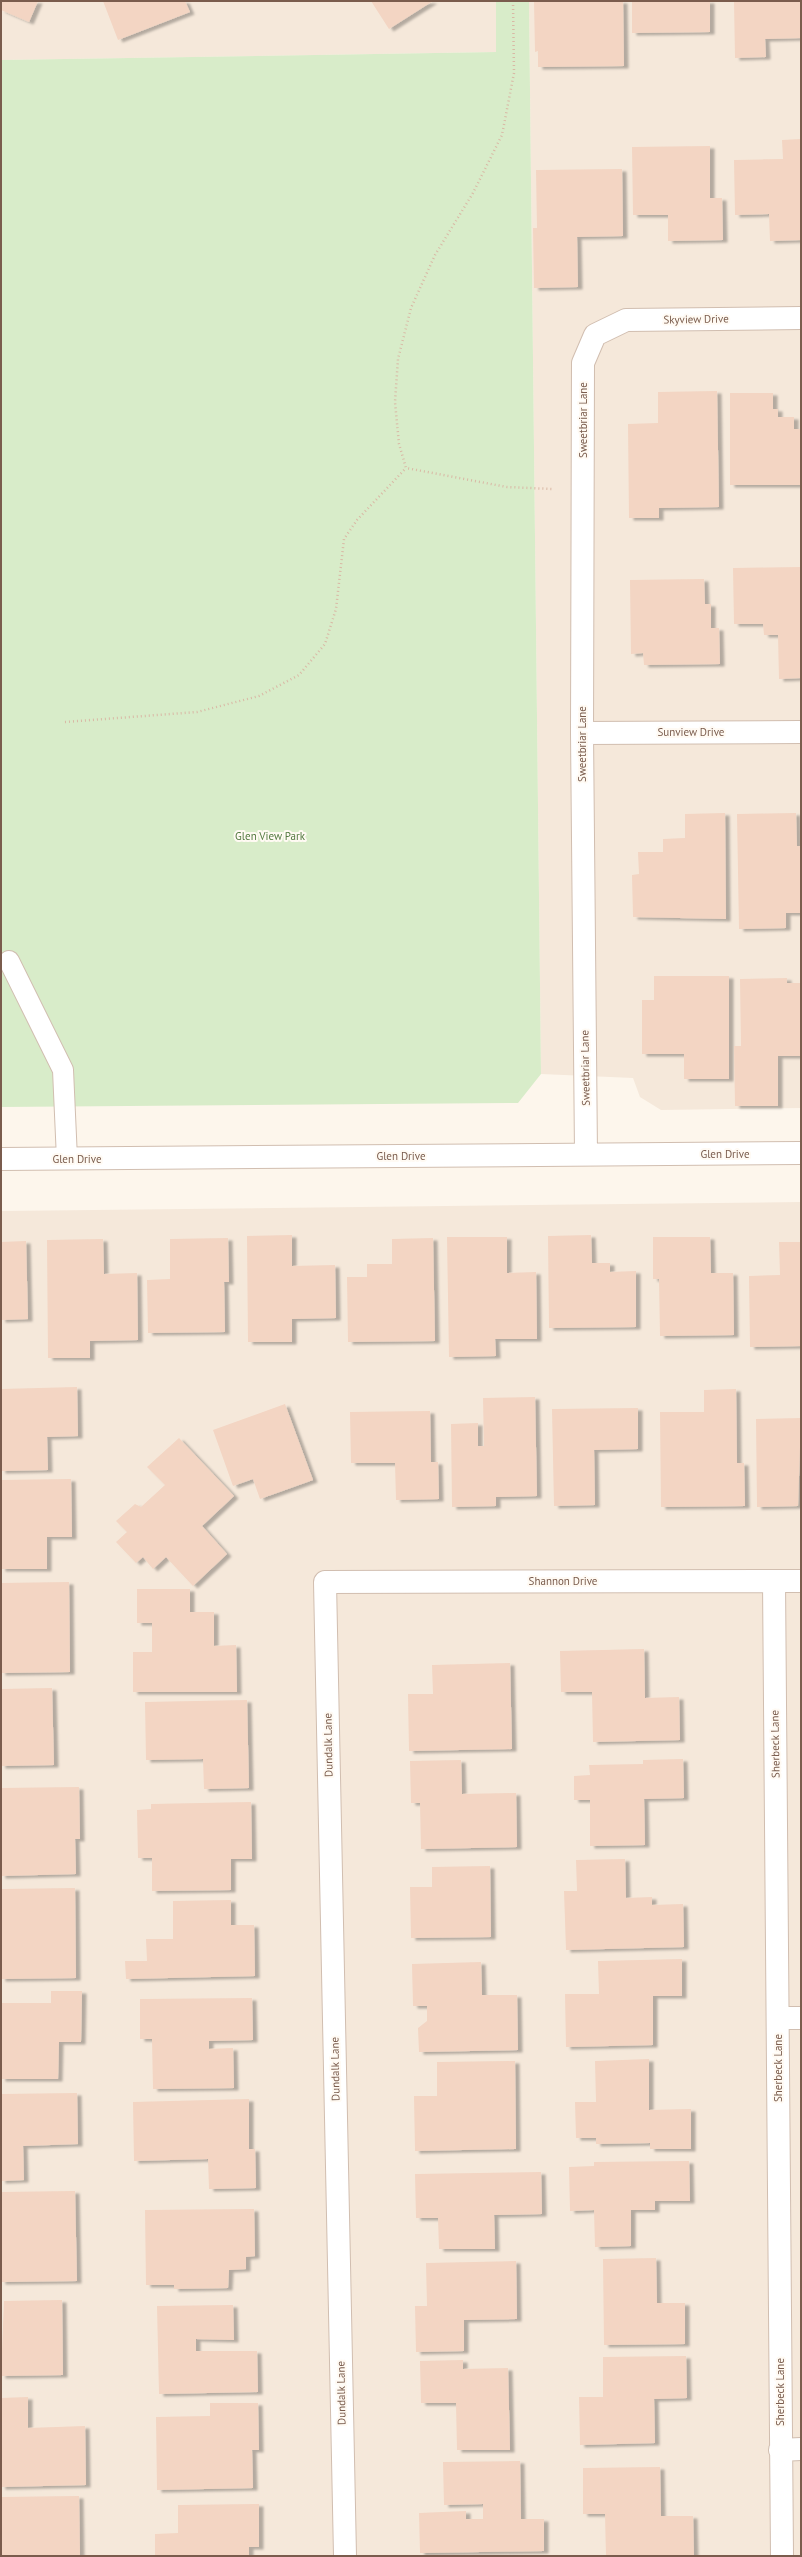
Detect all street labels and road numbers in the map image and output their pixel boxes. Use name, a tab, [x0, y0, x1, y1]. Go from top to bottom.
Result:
street label: Skyview Drive	[663, 311, 729, 327]
street label: Sweetbriar Lane	[576, 382, 590, 458]
street label: Sweetbriar Lane	[575, 706, 589, 782]
street label: Sunview Drive	[658, 725, 725, 739]
street label: Sweetbriar Lane	[577, 1030, 593, 1106]
street label: Glen Drive	[700, 1147, 750, 1161]
street label: Glen Drive	[376, 1149, 426, 1163]
street label: Glen Drive	[52, 1152, 102, 1166]
street label: Shannon Drive	[529, 1574, 598, 1588]
street label: Sherbeck Lane	[767, 1709, 783, 1778]
street label: Dundalk Lane	[320, 1712, 336, 1777]
street label: Sherbeck Lane	[771, 2034, 785, 2102]
street label: Dundalk Lane	[327, 2036, 343, 2101]
street label: Sherbeck Lane	[773, 2358, 787, 2426]
street label: Dundalk Lane	[333, 2360, 349, 2425]

